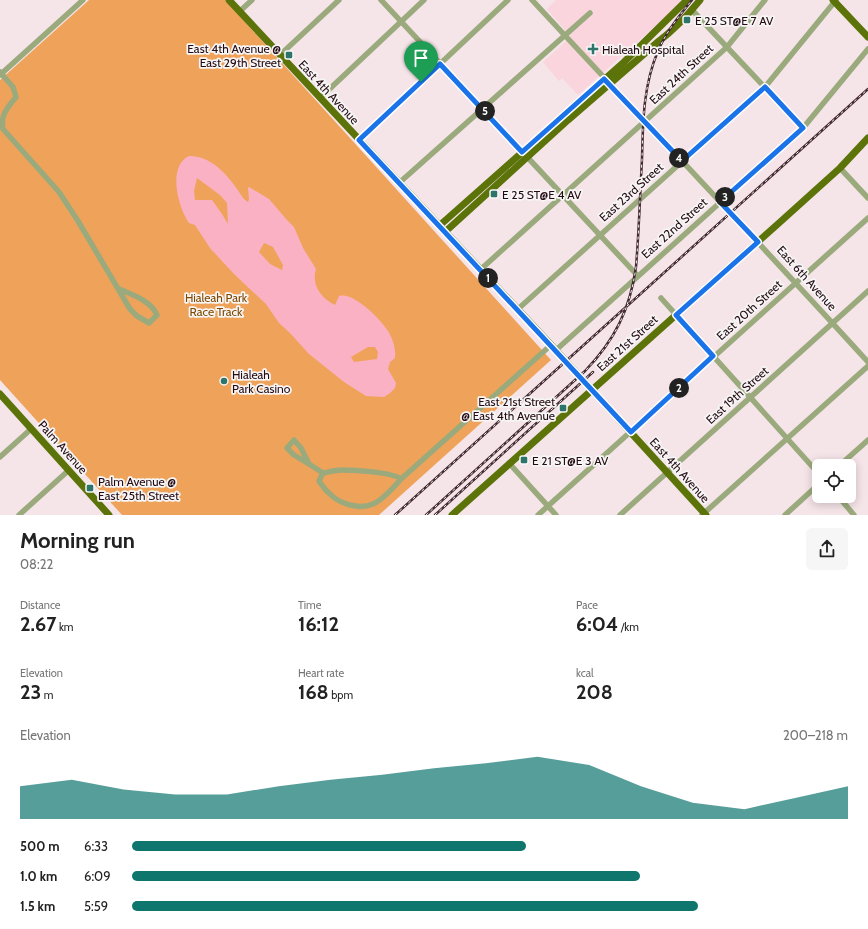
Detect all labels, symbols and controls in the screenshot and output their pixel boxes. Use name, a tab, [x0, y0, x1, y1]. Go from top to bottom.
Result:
place label: E 25 ST@E 7 AV	[695, 13, 774, 28]
marker: E 25 ST@E 7 AV	[682, 15, 692, 25]
place label: East 4th Avenue @ East 29th Street	[187, 41, 281, 70]
pin	[404, 41, 438, 82]
street label: East 24th Street	[646, 41, 716, 107]
place label: Hialeah Hospital	[602, 42, 684, 57]
marker: Hialeah Hospital	[587, 43, 599, 55]
icon: arrive	[410, 47, 432, 69]
marker: East 4th Avenue @ East 29th Street	[284, 50, 294, 60]
street label: East 4th Avenue	[295, 57, 363, 127]
pin: 5	[475, 101, 495, 121]
text: 5	[482, 104, 488, 118]
pin: 4	[669, 148, 689, 168]
text: 4	[676, 151, 682, 165]
street label: East 23rd Street	[596, 159, 666, 225]
place label: E 25 ST@E 4 AV	[502, 187, 582, 202]
pin: 3	[715, 187, 735, 207]
marker: E 25 ST@E 4 AV	[489, 189, 499, 199]
text: 3	[722, 190, 728, 204]
street label: East 22nd Street	[638, 194, 710, 262]
street label: East 6th Avenue	[774, 242, 840, 314]
pin: 1	[478, 268, 498, 288]
text: 1	[486, 271, 490, 285]
street label: East 20th Street	[713, 277, 785, 343]
park label: Hialeah Park Race Track	[185, 290, 248, 319]
street label: East 21st Street	[593, 312, 661, 374]
street label: East 19th Street	[703, 363, 771, 427]
place label: Hialeah Park Casino	[232, 367, 291, 396]
marker: Hialeah Park Casino	[219, 376, 229, 386]
pin: 2	[669, 378, 689, 398]
text: 2	[676, 381, 682, 395]
place label: East 21st Street @ East 4th Avenue	[461, 394, 555, 423]
marker: East 21st Street @ East 4th Avenue	[558, 403, 568, 413]
street label: Palm Avenue	[35, 417, 91, 477]
street label: East 4th Avenue	[647, 434, 713, 506]
place label: E 21 ST@E 3 AV	[532, 453, 609, 468]
marker: E 21 ST@E 3 AV	[519, 455, 529, 465]
map controls	[812, 459, 856, 503]
button: locate	[812, 459, 856, 503]
place label: Palm Avenue @ East 25th Street	[98, 474, 179, 503]
marker: Palm Avenue @ East 25th Street	[85, 483, 95, 493]
text: Morning run	[20, 527, 135, 554]
button: share	[806, 528, 848, 570]
text: 08:22	[20, 556, 53, 572]
text: Distance	[20, 598, 61, 612]
text: Time	[298, 598, 321, 612]
text: Pace	[576, 598, 598, 612]
text: 2.67	[20, 612, 56, 636]
text: 16:12	[298, 612, 339, 636]
text: 6:04	[576, 612, 618, 636]
text: km	[56, 620, 74, 634]
text: /km	[618, 620, 639, 634]
text: Elevation	[20, 666, 63, 680]
text: Heart rate	[298, 666, 344, 680]
text: kcal	[576, 666, 594, 680]
text: 23	[20, 680, 41, 704]
text: 168	[298, 680, 329, 704]
text: 208	[576, 680, 613, 704]
text: m	[41, 688, 54, 702]
text: bpm	[329, 688, 353, 702]
text: Elevation	[20, 727, 71, 743]
text: 200–218 m	[783, 727, 848, 743]
text: 500 m	[20, 838, 60, 854]
text: 6:33	[84, 838, 108, 854]
text: 1.0 km	[20, 868, 57, 884]
text: 6:09	[84, 868, 111, 884]
text: 1.5 km	[20, 898, 55, 914]
text: 5:59	[84, 898, 108, 914]

